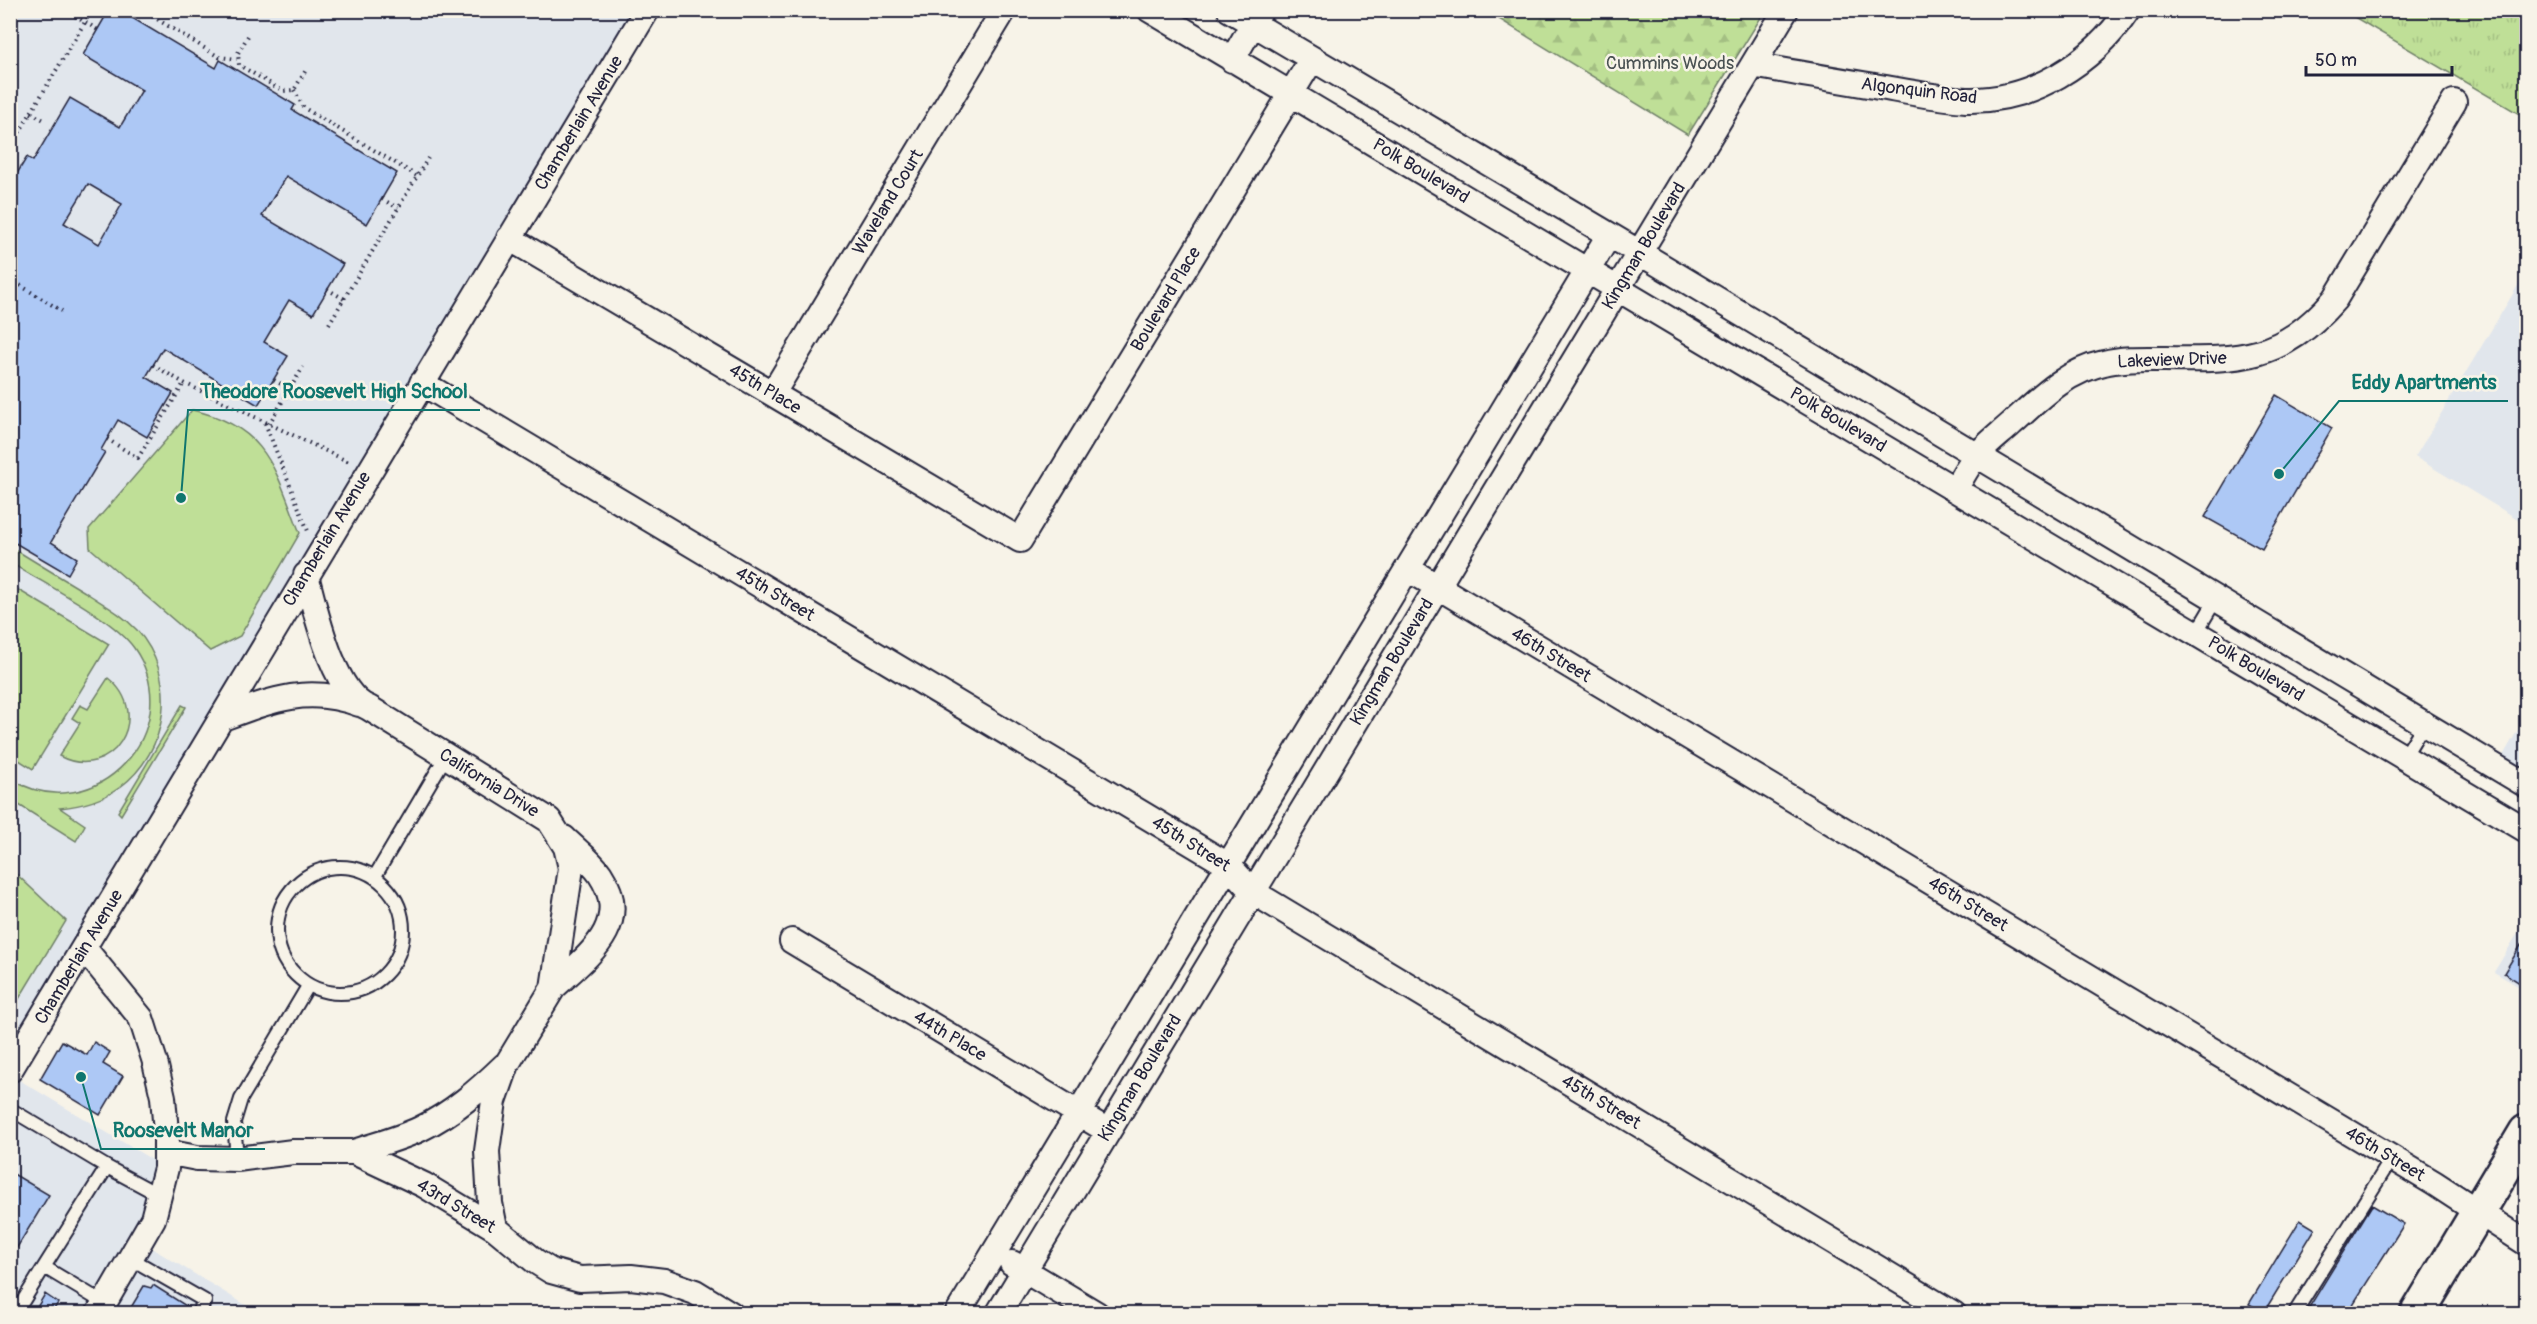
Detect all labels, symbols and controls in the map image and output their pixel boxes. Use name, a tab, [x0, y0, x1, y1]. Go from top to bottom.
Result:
scale bar	[2306, 39, 2452, 77]
text: 50 m	[2315, 49, 2357, 72]
street label: Chamberlain Avenue	[530, 51, 628, 195]
park label: Cummins Woods	[1606, 52, 1734, 75]
street label: Algonquin Road	[1860, 72, 1978, 110]
street label: Polk Boulevard	[1368, 133, 1474, 209]
street label: Waveland Court	[847, 144, 929, 259]
street label: Kingman Boulevard	[1597, 178, 1691, 314]
street label: Boulevard Place	[1126, 242, 1206, 355]
street label: Lakeview Drive	[2117, 347, 2227, 373]
street label: 45th Place	[725, 358, 805, 420]
callout: Eddy Apartments	[2339, 363, 2508, 401]
text: Eddy Apartments	[2351, 370, 2497, 395]
callout: Theodore Roosevelt High School	[188, 372, 480, 410]
text: Theodore Roosevelt High School	[199, 379, 468, 404]
street label: Polk Boulevard	[1785, 382, 1891, 458]
street label: Chamberlain Avenue	[278, 467, 376, 611]
street label: 45th Street	[731, 561, 820, 627]
street label: Kingman Boulevard	[1345, 594, 1439, 730]
street label: 46th Street	[1507, 622, 1596, 688]
street label: Polk Boulevard	[2203, 631, 2309, 707]
street label: California Drive	[435, 743, 543, 823]
street label: 45th Street	[1147, 811, 1235, 878]
street label: 46th Street	[1924, 871, 2013, 937]
street label: Chamberlain Avenue	[30, 885, 128, 1029]
street label: 44th Place	[909, 1005, 991, 1067]
street label: Kingman Boulevard	[1093, 1010, 1187, 1146]
street label: 45th Street	[1557, 1069, 1646, 1135]
callout: Roosevelt Manor	[101, 1111, 265, 1149]
text: Roosevelt Manor	[113, 1118, 254, 1143]
street label: 46th Street	[2341, 1121, 2430, 1187]
street label: 43rd Street	[412, 1173, 500, 1239]

